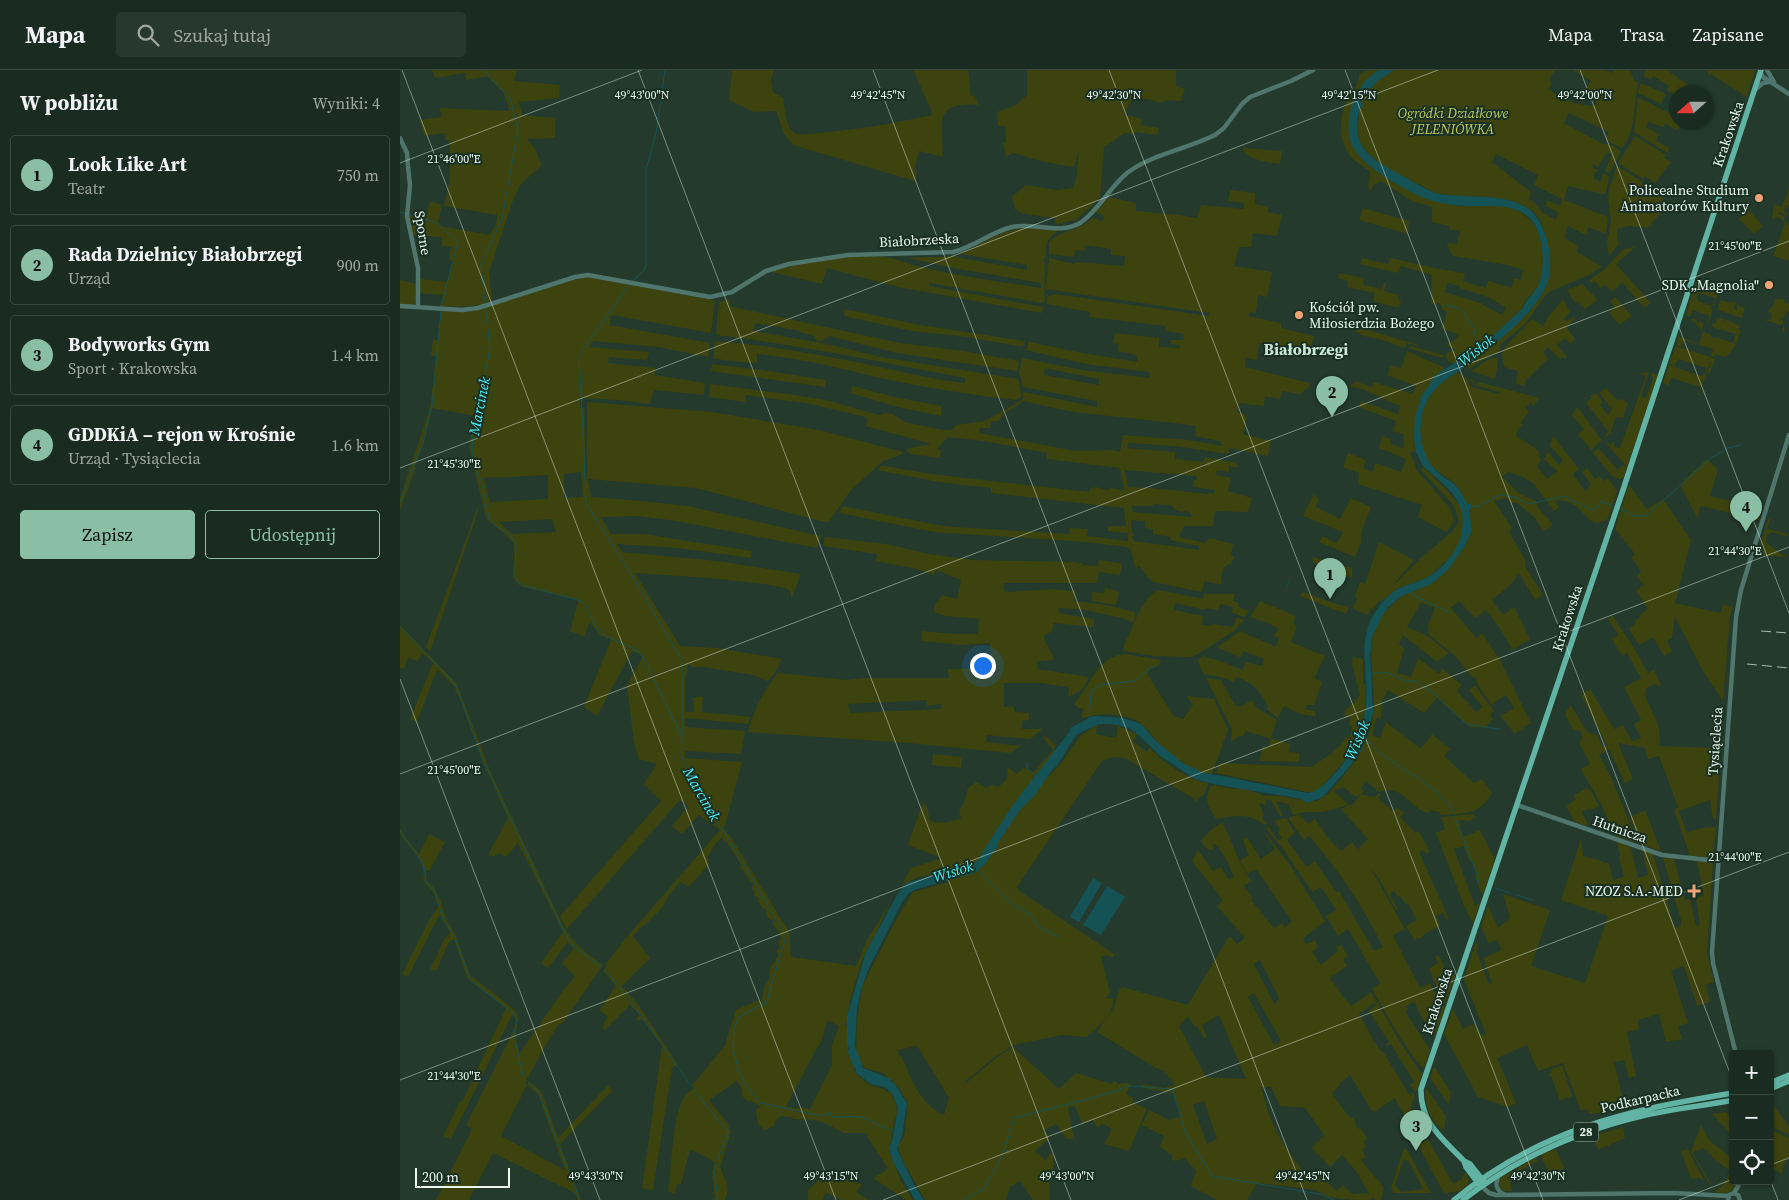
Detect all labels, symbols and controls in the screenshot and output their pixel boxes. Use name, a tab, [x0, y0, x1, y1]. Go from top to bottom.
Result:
search box	[116, 12, 466, 57]
text: Mapa	[25, 18, 86, 51]
icon: search	[134, 21, 162, 49]
text: Szukaj tutaj	[174, 22, 271, 48]
text: Mapa	[1548, 22, 1593, 47]
text: Trasa	[1621, 22, 1664, 47]
text: Zapisane	[1692, 22, 1764, 47]
north arrow	[1669, 85, 1714, 130]
text: 49°43'00"N	[614, 87, 670, 103]
text: 49°42'45"N	[850, 87, 906, 103]
text: 49°42'30"N	[1086, 87, 1142, 103]
text: 49°42'15"N	[1321, 87, 1377, 103]
text: 49°42'00"N	[1557, 87, 1613, 103]
text: W pobliżu	[20, 88, 118, 117]
text: Wyniki: 4	[313, 92, 380, 114]
street label: Krakowska	[1707, 98, 1749, 170]
park label: Ogródki Działkowe JELENIÓWKA	[1398, 103, 1509, 139]
text: Look Like Art	[68, 151, 187, 177]
text: 21°46'00"E	[427, 151, 481, 167]
text: 1	[33, 164, 41, 186]
text: 750 m	[337, 164, 379, 186]
text: Teatr	[68, 177, 105, 199]
place label: Policealne Studium Animatorów Kultury	[1620, 180, 1750, 216]
marker: Policealne Studium Animatorów Kultury	[1753, 192, 1765, 204]
street label: Sporne	[410, 209, 436, 257]
street label: Białobrzeska	[878, 228, 960, 252]
text: 21°45'00"E	[1708, 238, 1762, 254]
text: Rada Dzielnicy Białobrzegi	[68, 241, 302, 267]
text: 2	[33, 254, 41, 276]
text: 900 m	[337, 254, 379, 276]
text: Urząd	[68, 267, 110, 289]
place label: SDK „Magnolia"	[1662, 275, 1759, 295]
marker: SDK „Magnolia"	[1763, 279, 1775, 291]
place label: Kościół pw. Miłosierdzia Bożego	[1309, 297, 1435, 333]
marker: Kościół pw. Miłosierdzia Bożego	[1293, 309, 1305, 321]
water label: Wisłok	[1453, 328, 1499, 371]
text: Bodyworks Gym	[68, 331, 210, 357]
district label: Białobrzegi	[1264, 338, 1348, 360]
text: 3	[33, 344, 41, 366]
text: 1.4 km	[331, 344, 379, 366]
text: Sport · Krakowska	[68, 357, 197, 379]
water label: Marcinek	[463, 374, 495, 438]
pin: 2	[1316, 376, 1348, 417]
text: GDDKiA – rejon w Krośnie	[68, 421, 296, 447]
text: 4	[33, 434, 41, 456]
text: 1.6 km	[331, 434, 379, 456]
text: Urząd · Tysiąclecia	[68, 447, 201, 469]
text: 21°45'30"E	[427, 456, 481, 472]
pin: 4	[1730, 491, 1762, 532]
button: Zapisz	[20, 510, 195, 559]
button: Udostępnij	[205, 510, 380, 559]
text: 21°44'30"E	[1708, 543, 1762, 559]
pin: 1	[1314, 558, 1346, 599]
street label: Krakowska	[1547, 581, 1587, 654]
your location	[970, 653, 996, 679]
street label: Tysiąclecia	[1703, 705, 1727, 776]
water label: Wisłok	[1339, 716, 1375, 763]
text: 21°45'00"E	[427, 762, 481, 778]
water label: Marcinek	[678, 762, 726, 826]
street label: Hutnicza	[1590, 810, 1651, 848]
text: 21°44'00"E	[1708, 849, 1762, 865]
water label: Wisłok	[930, 854, 977, 887]
place label: NZOZ S.A.-MED	[1585, 881, 1683, 901]
marker: NZOZ S.A.-MED	[1687, 884, 1701, 898]
street label: Krakowska	[1417, 964, 1457, 1037]
map controls	[1729, 1050, 1774, 1185]
button: +	[1729, 1050, 1774, 1095]
text: 21°44'30"E	[427, 1068, 481, 1084]
street label: Podkarpacka	[1598, 1080, 1683, 1118]
button: −	[1729, 1095, 1774, 1140]
pin: 3	[1400, 1110, 1432, 1151]
road number: 28	[1574, 1122, 1598, 1142]
button: locate	[1729, 1140, 1774, 1185]
scale bar	[415, 1165, 510, 1188]
text: 200 m	[422, 1167, 459, 1187]
text: 49°43'30"N	[568, 1168, 624, 1184]
text: 49°43'15"N	[803, 1168, 859, 1184]
text: 49°43'00"N	[1039, 1168, 1095, 1184]
text: 49°42'45"N	[1275, 1168, 1331, 1184]
text: 49°42'30"N	[1510, 1168, 1566, 1184]

